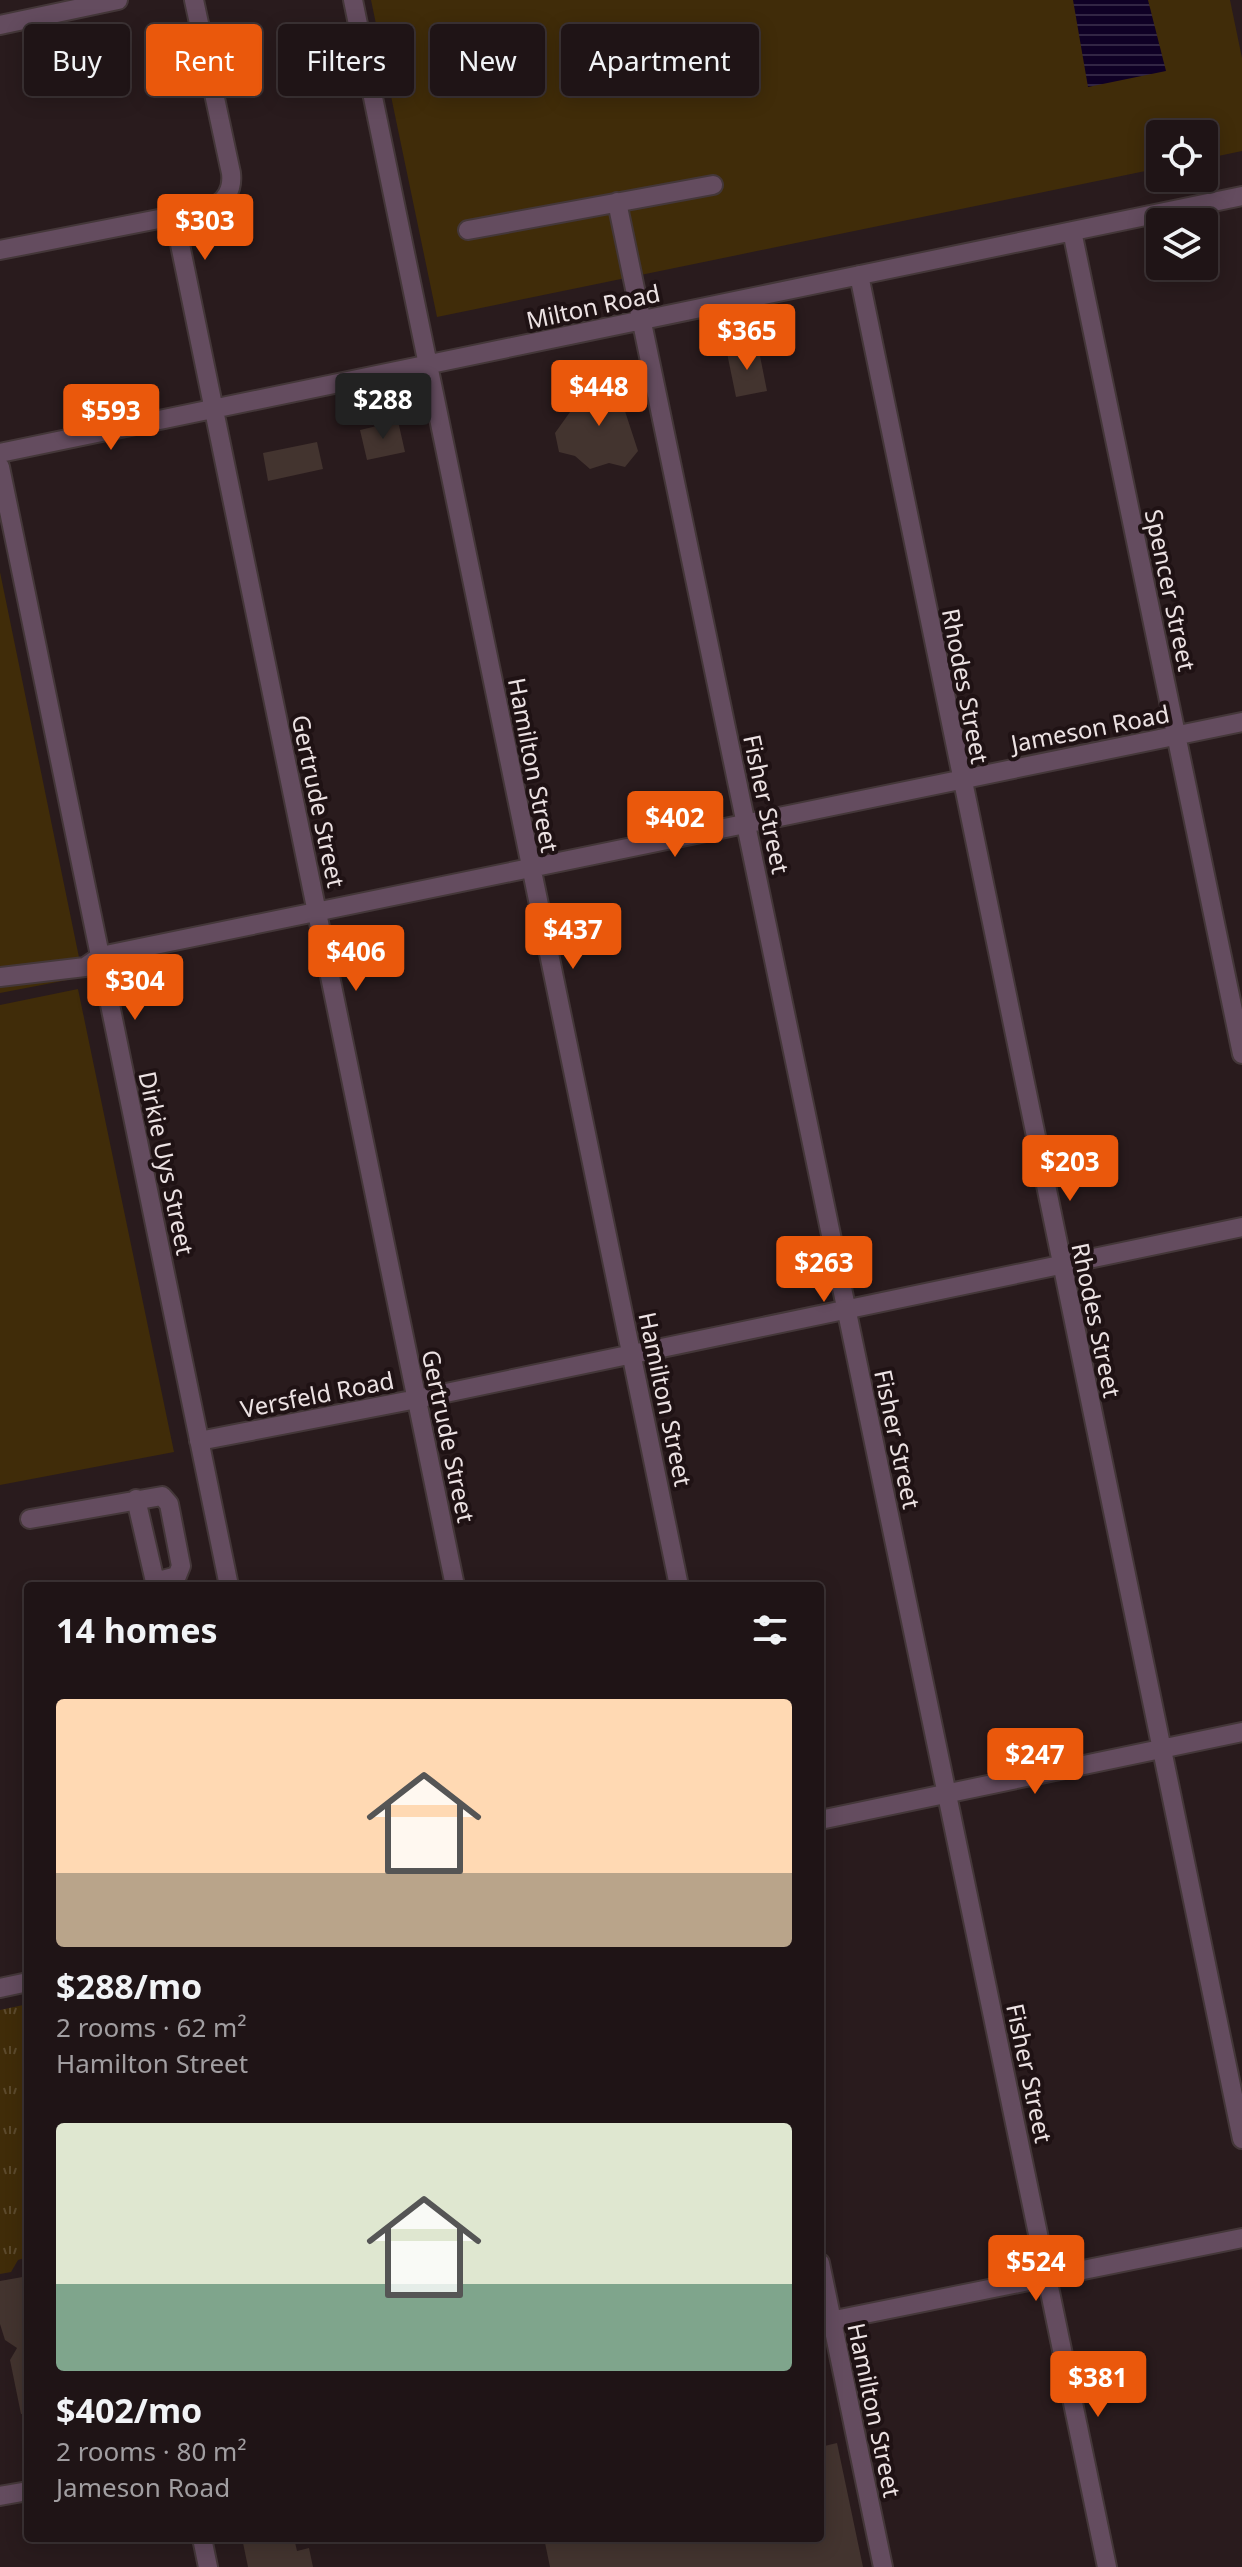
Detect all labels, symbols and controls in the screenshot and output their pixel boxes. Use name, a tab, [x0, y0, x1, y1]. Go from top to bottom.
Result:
chip: Buy	[24, 24, 130, 96]
chip: Rent	[146, 24, 262, 96]
chip: Filters	[278, 24, 414, 96]
chip: New	[430, 24, 545, 96]
chip: Apartment	[561, 24, 759, 96]
map controls	[1146, 120, 1218, 280]
button: locate	[1146, 120, 1218, 192]
pin: $303	[158, 194, 252, 262]
text: $303	[175, 202, 235, 238]
button: layers	[1146, 208, 1218, 280]
street label: Milton Road	[523, 276, 663, 336]
pin: $365	[700, 304, 794, 372]
text: $365	[717, 312, 777, 348]
pin: $448	[552, 360, 646, 428]
text: $448	[569, 368, 629, 404]
pin: $288	[336, 373, 430, 441]
text: $288	[353, 381, 413, 417]
pin: $593	[64, 384, 158, 452]
text: $593	[81, 392, 141, 428]
street label: Spencer Street	[1138, 506, 1204, 674]
street label: Rhodes Street	[935, 606, 997, 767]
street label: Hamilton Street	[501, 675, 567, 856]
street label: Jameson Road	[1006, 696, 1172, 760]
street label: Gertrude Street	[285, 712, 353, 891]
street label: Fisher Street	[736, 731, 798, 877]
pin: $402	[628, 791, 722, 859]
text: $402	[645, 799, 705, 835]
pin: $437	[526, 903, 620, 971]
text: $437	[543, 911, 603, 947]
pin: $406	[309, 925, 403, 993]
text: $406	[326, 933, 386, 969]
pin: $304	[88, 954, 182, 1022]
text: $304	[105, 962, 165, 998]
street label: Dirkie Uys Street	[131, 1068, 203, 1258]
pin: $203	[1023, 1135, 1117, 1203]
text: $203	[1040, 1143, 1100, 1179]
pin: $263	[777, 1236, 871, 1304]
street label: Rhodes Street	[1065, 1240, 1130, 1401]
text: $263	[794, 1244, 854, 1280]
street label: Hamilton Street	[631, 1309, 701, 1489]
street label: Gertrude Street	[415, 1347, 483, 1526]
street label: Versfeld Road	[238, 1363, 396, 1425]
street label: Fisher Street	[867, 1366, 929, 1512]
text: 14 homes	[56, 1607, 218, 1653]
icon: filters	[748, 1608, 792, 1652]
pin: $247	[988, 1728, 1082, 1796]
text: $247	[1005, 1736, 1065, 1772]
icon: home	[352, 1751, 496, 1895]
text: $288/mo	[56, 1963, 202, 2009]
street label: Fisher Street	[999, 2000, 1061, 2146]
text: 2 rooms · 62 m²	[56, 2009, 246, 2045]
text: Hamilton Street	[56, 2045, 248, 2081]
icon: home	[352, 2175, 496, 2319]
pin: $524	[989, 2235, 1083, 2303]
text: $524	[1006, 2243, 1066, 2279]
street label: Hamilton Street	[840, 2320, 910, 2500]
pin: $381	[1051, 2351, 1145, 2419]
text: $381	[1068, 2359, 1128, 2395]
text: $402/mo	[56, 2387, 202, 2433]
text: 2 rooms · 80 m²	[56, 2433, 246, 2469]
text: Jameson Road	[56, 2469, 230, 2505]

